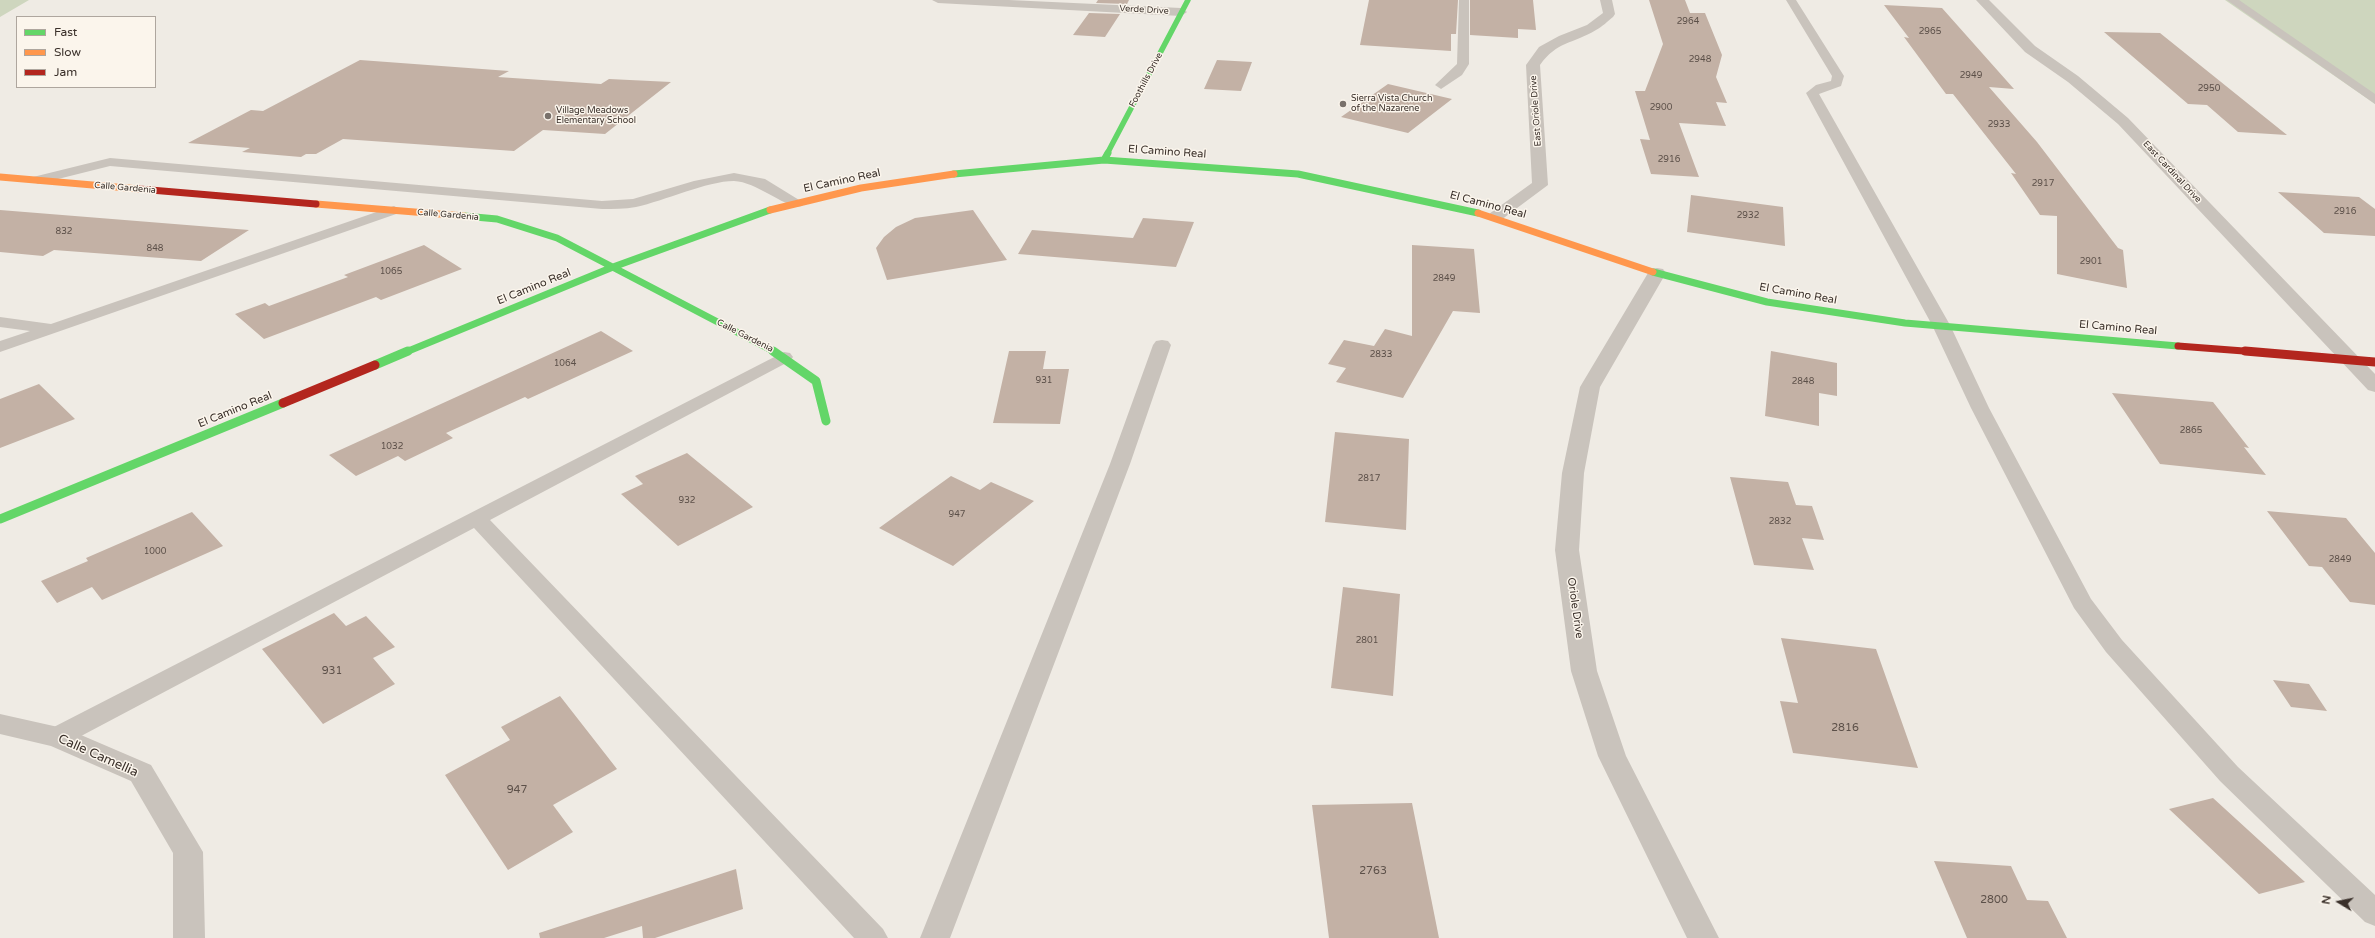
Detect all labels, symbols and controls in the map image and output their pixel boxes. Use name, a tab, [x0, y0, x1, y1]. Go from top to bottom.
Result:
street label: Verde Drive	[1119, 3, 1169, 17]
legend	[16, 16, 156, 88]
house number: 2964	[1677, 17, 1699, 27]
text: Fast	[54, 25, 77, 39]
house number: 2965	[1919, 27, 1941, 37]
text: Slow	[54, 45, 81, 59]
street label: Foothills Drive	[1127, 51, 1165, 109]
house number: 2948	[1689, 55, 1711, 65]
text: Jam	[54, 65, 77, 79]
house number: 2949	[1960, 71, 1982, 81]
street label: East Oriole Drive	[1528, 75, 1544, 147]
house number: 2950	[2198, 84, 2220, 94]
place label: Sierra Vista Church of the Nazarene	[1351, 94, 1432, 115]
marker: Sierra Vista Church of the Nazarene	[1338, 99, 1348, 109]
house number: 2900	[1650, 103, 1672, 113]
place label: Village Meadows Elementary School	[556, 106, 636, 127]
marker: Village Meadows Elementary School	[543, 111, 553, 121]
house number: 2933	[1988, 120, 2010, 130]
street label: East Cardinal Drive	[2141, 139, 2203, 205]
street label: El Camino Real	[1127, 143, 1207, 161]
house number: 2916	[1658, 155, 1680, 165]
street label: El Camino Real	[802, 166, 882, 196]
house number: 2917	[2032, 179, 2054, 189]
street label: Calle Gardenia	[94, 180, 156, 196]
street label: El Camino Real	[1448, 188, 1528, 222]
street label: Calle Gardenia	[417, 207, 479, 223]
house number: 2916	[2334, 207, 2356, 217]
house number: 2932	[1737, 211, 1759, 221]
house number: 832	[56, 227, 72, 237]
house number: 848	[147, 244, 163, 254]
house number: 2901	[2080, 257, 2102, 267]
street label: El Camino Real	[495, 266, 573, 308]
house number: 1065	[380, 267, 402, 277]
house number: 2849	[1433, 274, 1455, 284]
street label: El Camino Real	[1758, 281, 1838, 307]
street label: Calle Gardenia	[715, 317, 775, 355]
street label: El Camino Real	[2078, 318, 2158, 338]
house number: 2833	[1370, 350, 1392, 360]
house number: 1064	[554, 359, 576, 369]
house number: 931	[1036, 376, 1052, 386]
house number: 2848	[1792, 377, 1814, 387]
street label: El Camino Real	[196, 389, 274, 431]
house number: 2865	[2180, 426, 2202, 436]
house number: 1032	[381, 442, 403, 452]
house number: 2817	[1358, 474, 1380, 484]
house number: 932	[679, 496, 695, 506]
house number: 947	[949, 510, 965, 520]
house number: 2832	[1769, 517, 1791, 527]
house number: 1000	[144, 547, 166, 557]
house number: 2849	[2329, 555, 2351, 565]
street label: Oriole Drive	[1564, 577, 1586, 639]
house number: 2801	[1356, 636, 1378, 646]
house number: 931	[322, 664, 342, 678]
house number: 2816	[1831, 721, 1859, 735]
street label: Calle Camellia	[55, 731, 141, 781]
house number: 947	[507, 783, 527, 797]
house number: 2763	[1359, 864, 1387, 878]
north arrow	[2319, 882, 2359, 922]
house number: 2800	[1980, 893, 2008, 907]
text: N	[2320, 894, 2334, 905]

